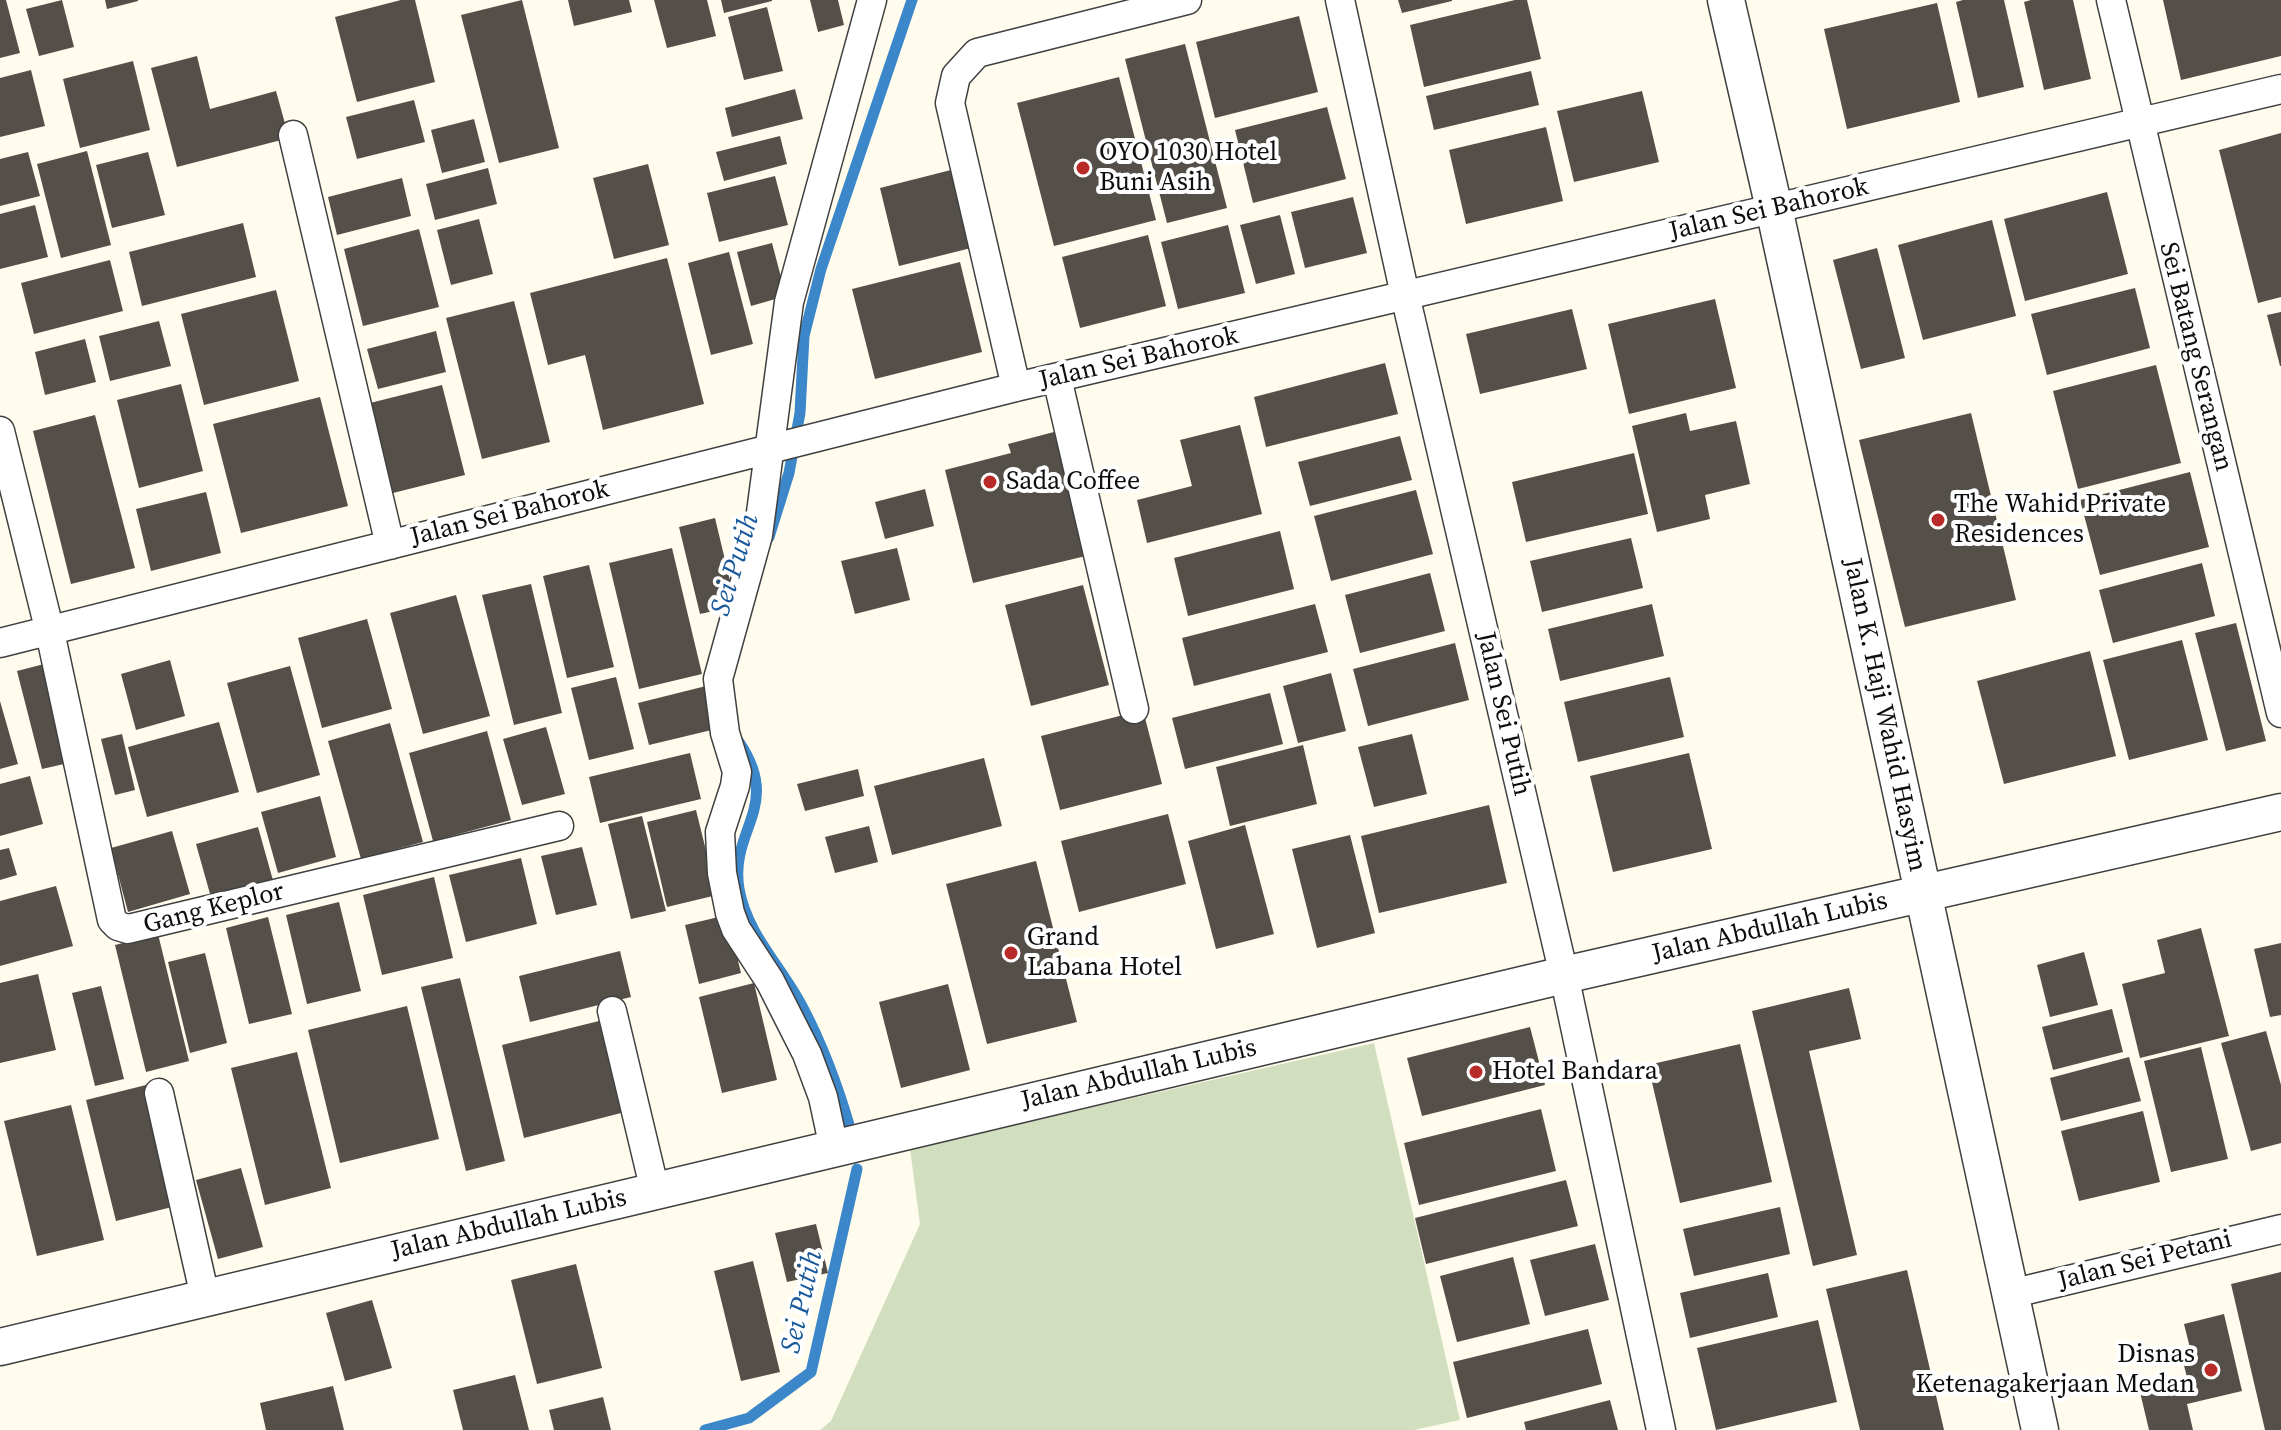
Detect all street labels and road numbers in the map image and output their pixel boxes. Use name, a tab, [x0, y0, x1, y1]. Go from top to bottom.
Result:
street label: Jalan Sei Bahorok	[1666, 172, 1872, 248]
street label: Sei Batang Serangan	[2151, 239, 2239, 475]
street label: Jalan Sei Bahorok	[1036, 321, 1242, 397]
street label: Jalan Sei Bahorok	[407, 474, 613, 554]
street label: Jalan K. Haji Wahid Hasyim	[1836, 555, 1932, 875]
street label: Jalan Sei Putih	[1469, 629, 1537, 799]
street label: Gang Keplor	[140, 876, 288, 942]
street label: Jalan Abdullah Lubis	[1649, 886, 1891, 970]
street label: Jalan Abdullah Lubis	[1018, 1033, 1260, 1117]
street label: Jalan Abdullah Lubis	[388, 1183, 630, 1267]
street label: Jalan Sei Petani	[2055, 1224, 2235, 1298]

